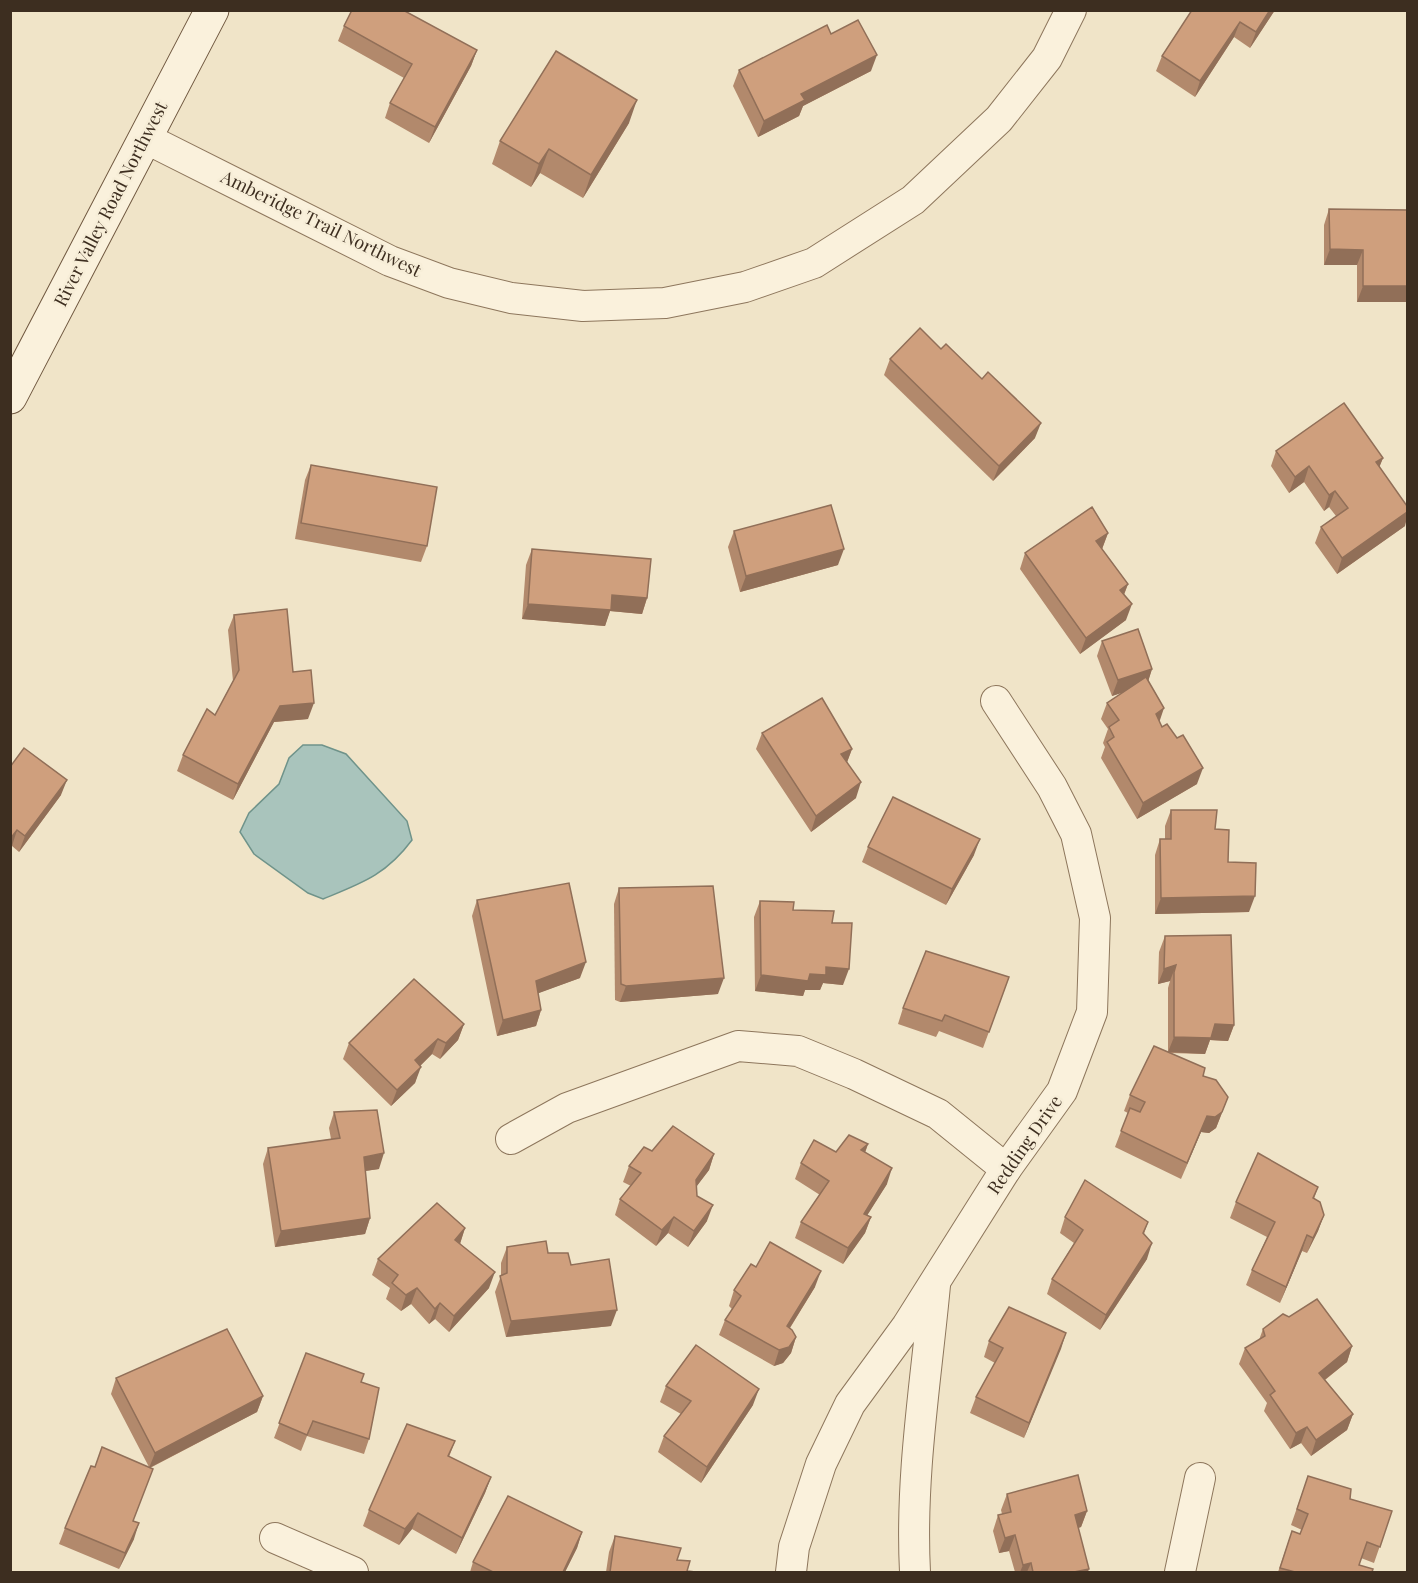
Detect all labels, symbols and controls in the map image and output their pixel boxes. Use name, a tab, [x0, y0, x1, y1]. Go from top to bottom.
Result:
street label: River Valley Road Northwest	[48, 96, 173, 310]
street label: Amberidge Trail Northwest	[216, 164, 426, 282]
street label: Redding Drive	[981, 1090, 1067, 1199]

